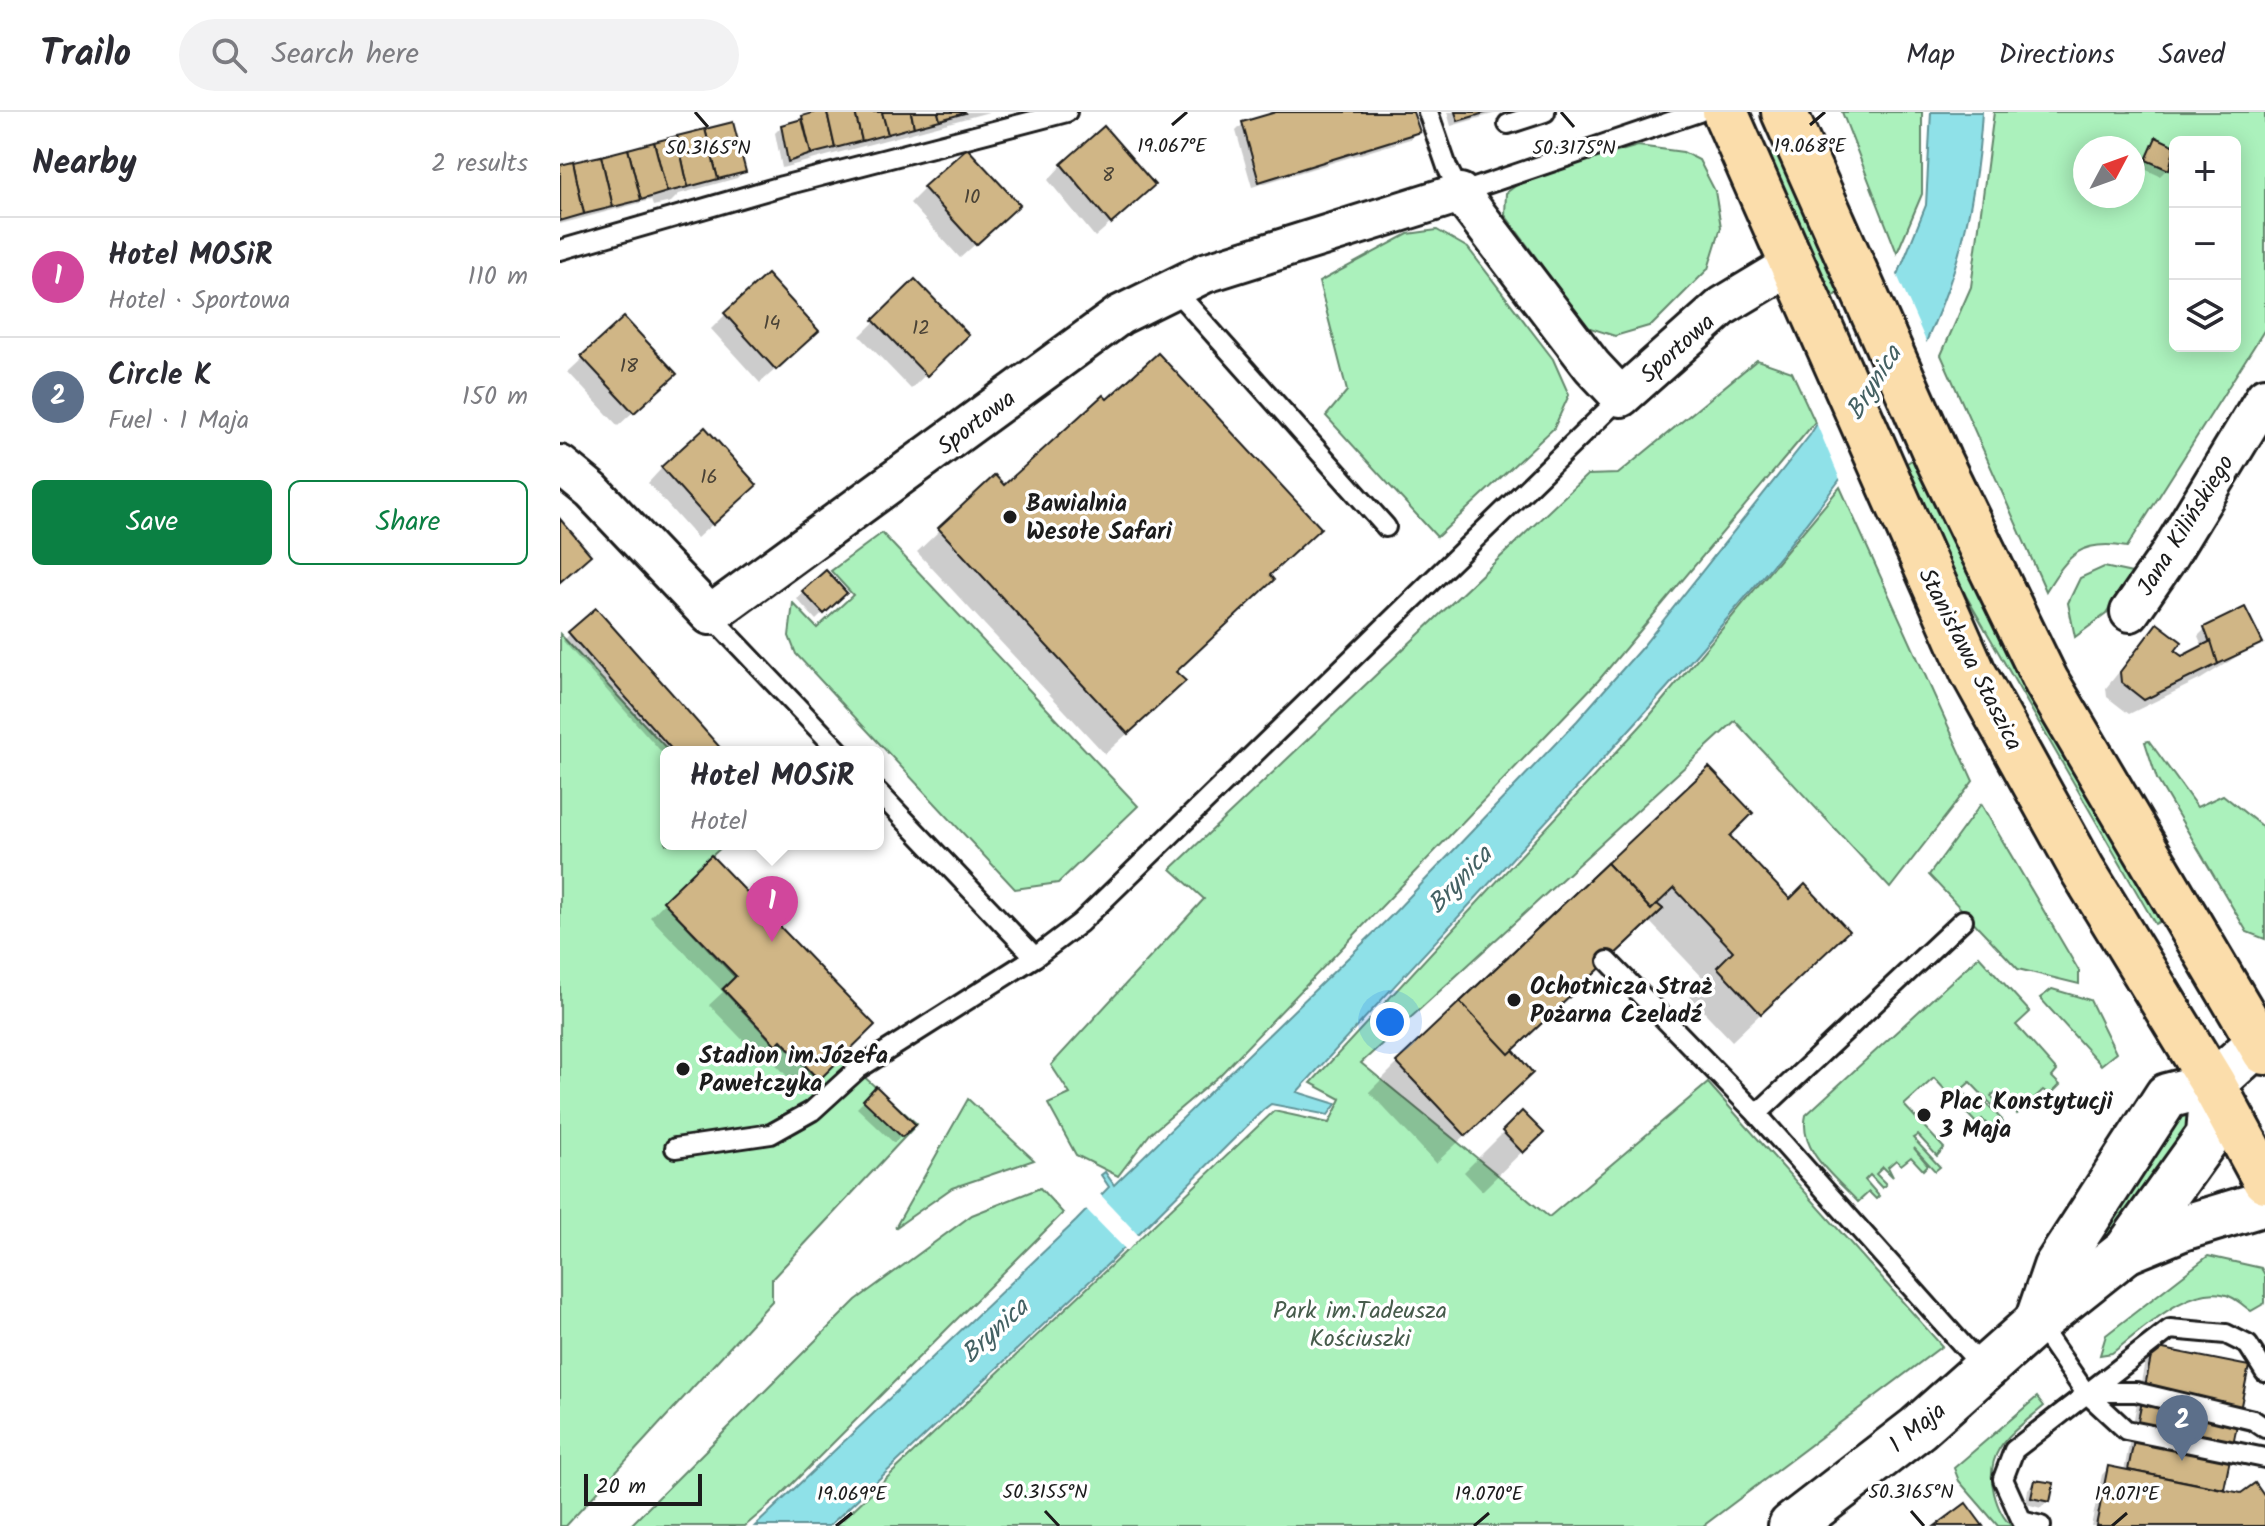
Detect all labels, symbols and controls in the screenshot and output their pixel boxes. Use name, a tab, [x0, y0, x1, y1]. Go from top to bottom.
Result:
search box	[179, 19, 739, 91]
text: Trailo	[40, 25, 131, 85]
text: Search here	[271, 31, 419, 79]
icon: search	[207, 33, 251, 77]
text: Map	[1906, 33, 1955, 78]
text: Directions	[1999, 33, 2115, 78]
text: Saved	[2159, 33, 2225, 78]
text: 19.067°E	[1137, 131, 1208, 163]
text: 19.068°E	[1774, 131, 1848, 163]
text: 50.3165°N	[665, 133, 751, 165]
text: 50.3175°N	[1532, 133, 1616, 165]
north arrow	[2073, 136, 2145, 208]
map controls	[2169, 136, 2241, 352]
button: +	[2169, 136, 2241, 208]
text: Nearby	[32, 137, 137, 191]
text: 2 results	[431, 143, 528, 185]
house number: 8	[1102, 160, 1115, 192]
house number: 10	[964, 182, 980, 214]
button: −	[2169, 208, 2241, 280]
text: Hotel MOSiR	[108, 232, 273, 280]
text: 1	[54, 256, 62, 298]
text: 110 m	[468, 256, 528, 298]
text: Hotel · Sportowa	[108, 280, 291, 322]
button: layers	[2169, 280, 2241, 352]
street label: Sportowa	[1631, 304, 1725, 394]
house number: 14	[763, 308, 781, 340]
house number: 12	[912, 313, 930, 345]
water label: Brynica	[1835, 336, 1915, 429]
house number: 18	[620, 351, 639, 383]
text: Circle K	[108, 352, 212, 400]
text: 2	[50, 376, 66, 418]
text: 150 m	[462, 376, 528, 418]
street label: Sportowa	[929, 380, 1025, 466]
text: Fuel · 1 Maja	[108, 400, 249, 442]
street label: Jana Kilińskiego	[2127, 447, 2245, 604]
house number: 16	[700, 462, 718, 494]
button: Save	[32, 480, 272, 565]
button: Share	[288, 480, 528, 565]
place label: Bawialnia Wesołe Safari	[1026, 485, 1173, 552]
marker: Bawialnia Wesołe Safari	[1001, 508, 1019, 526]
street label: Stanisława Staszica	[1907, 561, 2033, 758]
popup	[660, 746, 884, 850]
text: Hotel MOSiR	[690, 753, 854, 801]
text: Hotel	[690, 801, 747, 843]
water label: Brynica	[1417, 835, 1505, 924]
pin: 1	[746, 876, 798, 942]
place label: Ochotnicza Straż Pożarna Czeladź	[1530, 968, 1712, 1035]
marker: Ochotnicza Straż Pożarna Czeladź	[1505, 991, 1523, 1009]
your location	[1370, 1002, 1410, 1042]
place label: Stadion im.Józefa Pawełczyka	[699, 1037, 888, 1104]
marker: Stadion im.Józefa Pawełczyka	[674, 1060, 692, 1078]
place label: Plac Konstytucji 3 Maja	[1939, 1083, 2113, 1150]
marker: Plac Konstytucji 3 Maja	[1915, 1106, 1933, 1124]
water label: Brynica	[951, 1287, 1041, 1375]
park label: Park im.Tadeusza Kościuszki	[1273, 1292, 1447, 1359]
street label: 1 Maja	[1881, 1393, 1955, 1464]
pin: 2	[2156, 1395, 2208, 1461]
scale bar	[584, 1470, 702, 1506]
text: 20 m	[596, 1470, 646, 1505]
text: 50.3155°N	[1003, 1477, 1087, 1509]
text: 50.3165°N	[1868, 1477, 1954, 1509]
text: 19.069°E	[817, 1479, 888, 1511]
text: 19.070°E	[1455, 1479, 1525, 1511]
text: 19.071°E	[2095, 1479, 2161, 1511]

